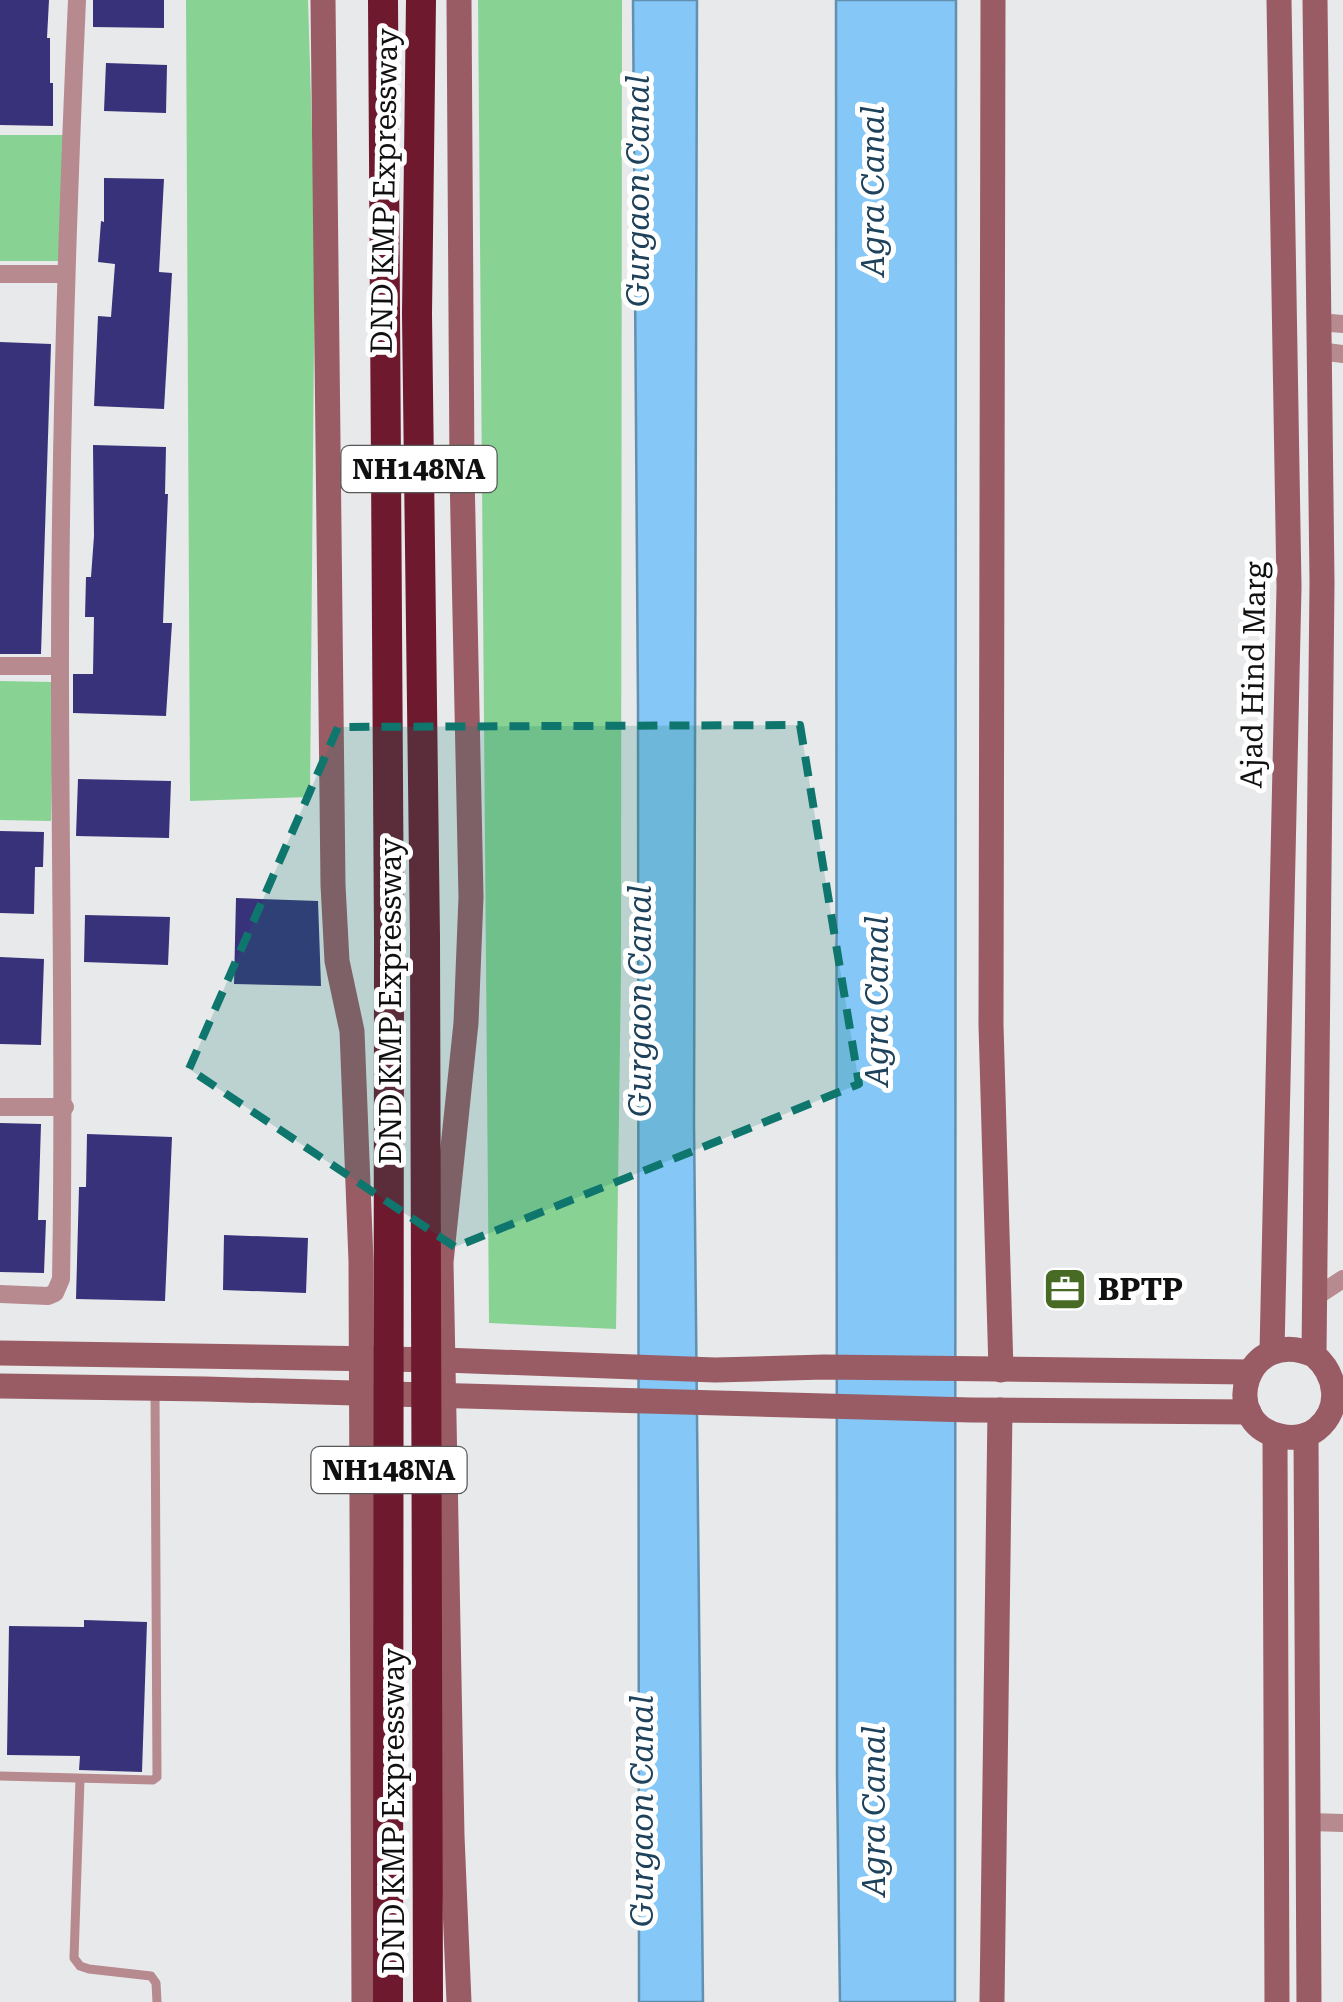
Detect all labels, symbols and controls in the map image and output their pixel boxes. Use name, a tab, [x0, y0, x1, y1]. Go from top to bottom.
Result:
street label: DND KMP Expressway	[364, 28, 404, 354]
water label: Gurgaon Canal	[619, 75, 657, 307]
water label: Agra Canal	[854, 106, 892, 278]
road number: NH148NA	[342, 446, 496, 492]
street label: Ajad Hind Marg	[1234, 561, 1272, 789]
street label: DND KMP Expressway	[373, 838, 408, 1164]
water label: Gurgaon Canal	[621, 885, 659, 1117]
water label: Agra Canal	[858, 916, 896, 1088]
office icon: BPTP	[1042, 1266, 1088, 1312]
place label: BPTP	[1098, 1272, 1183, 1307]
road number: NH148NA	[312, 1447, 466, 1493]
street label: DND KMP Expressway	[376, 1648, 411, 1974]
water label: Gurgaon Canal	[623, 1695, 661, 1927]
water label: Agra Canal	[855, 1726, 893, 1898]

